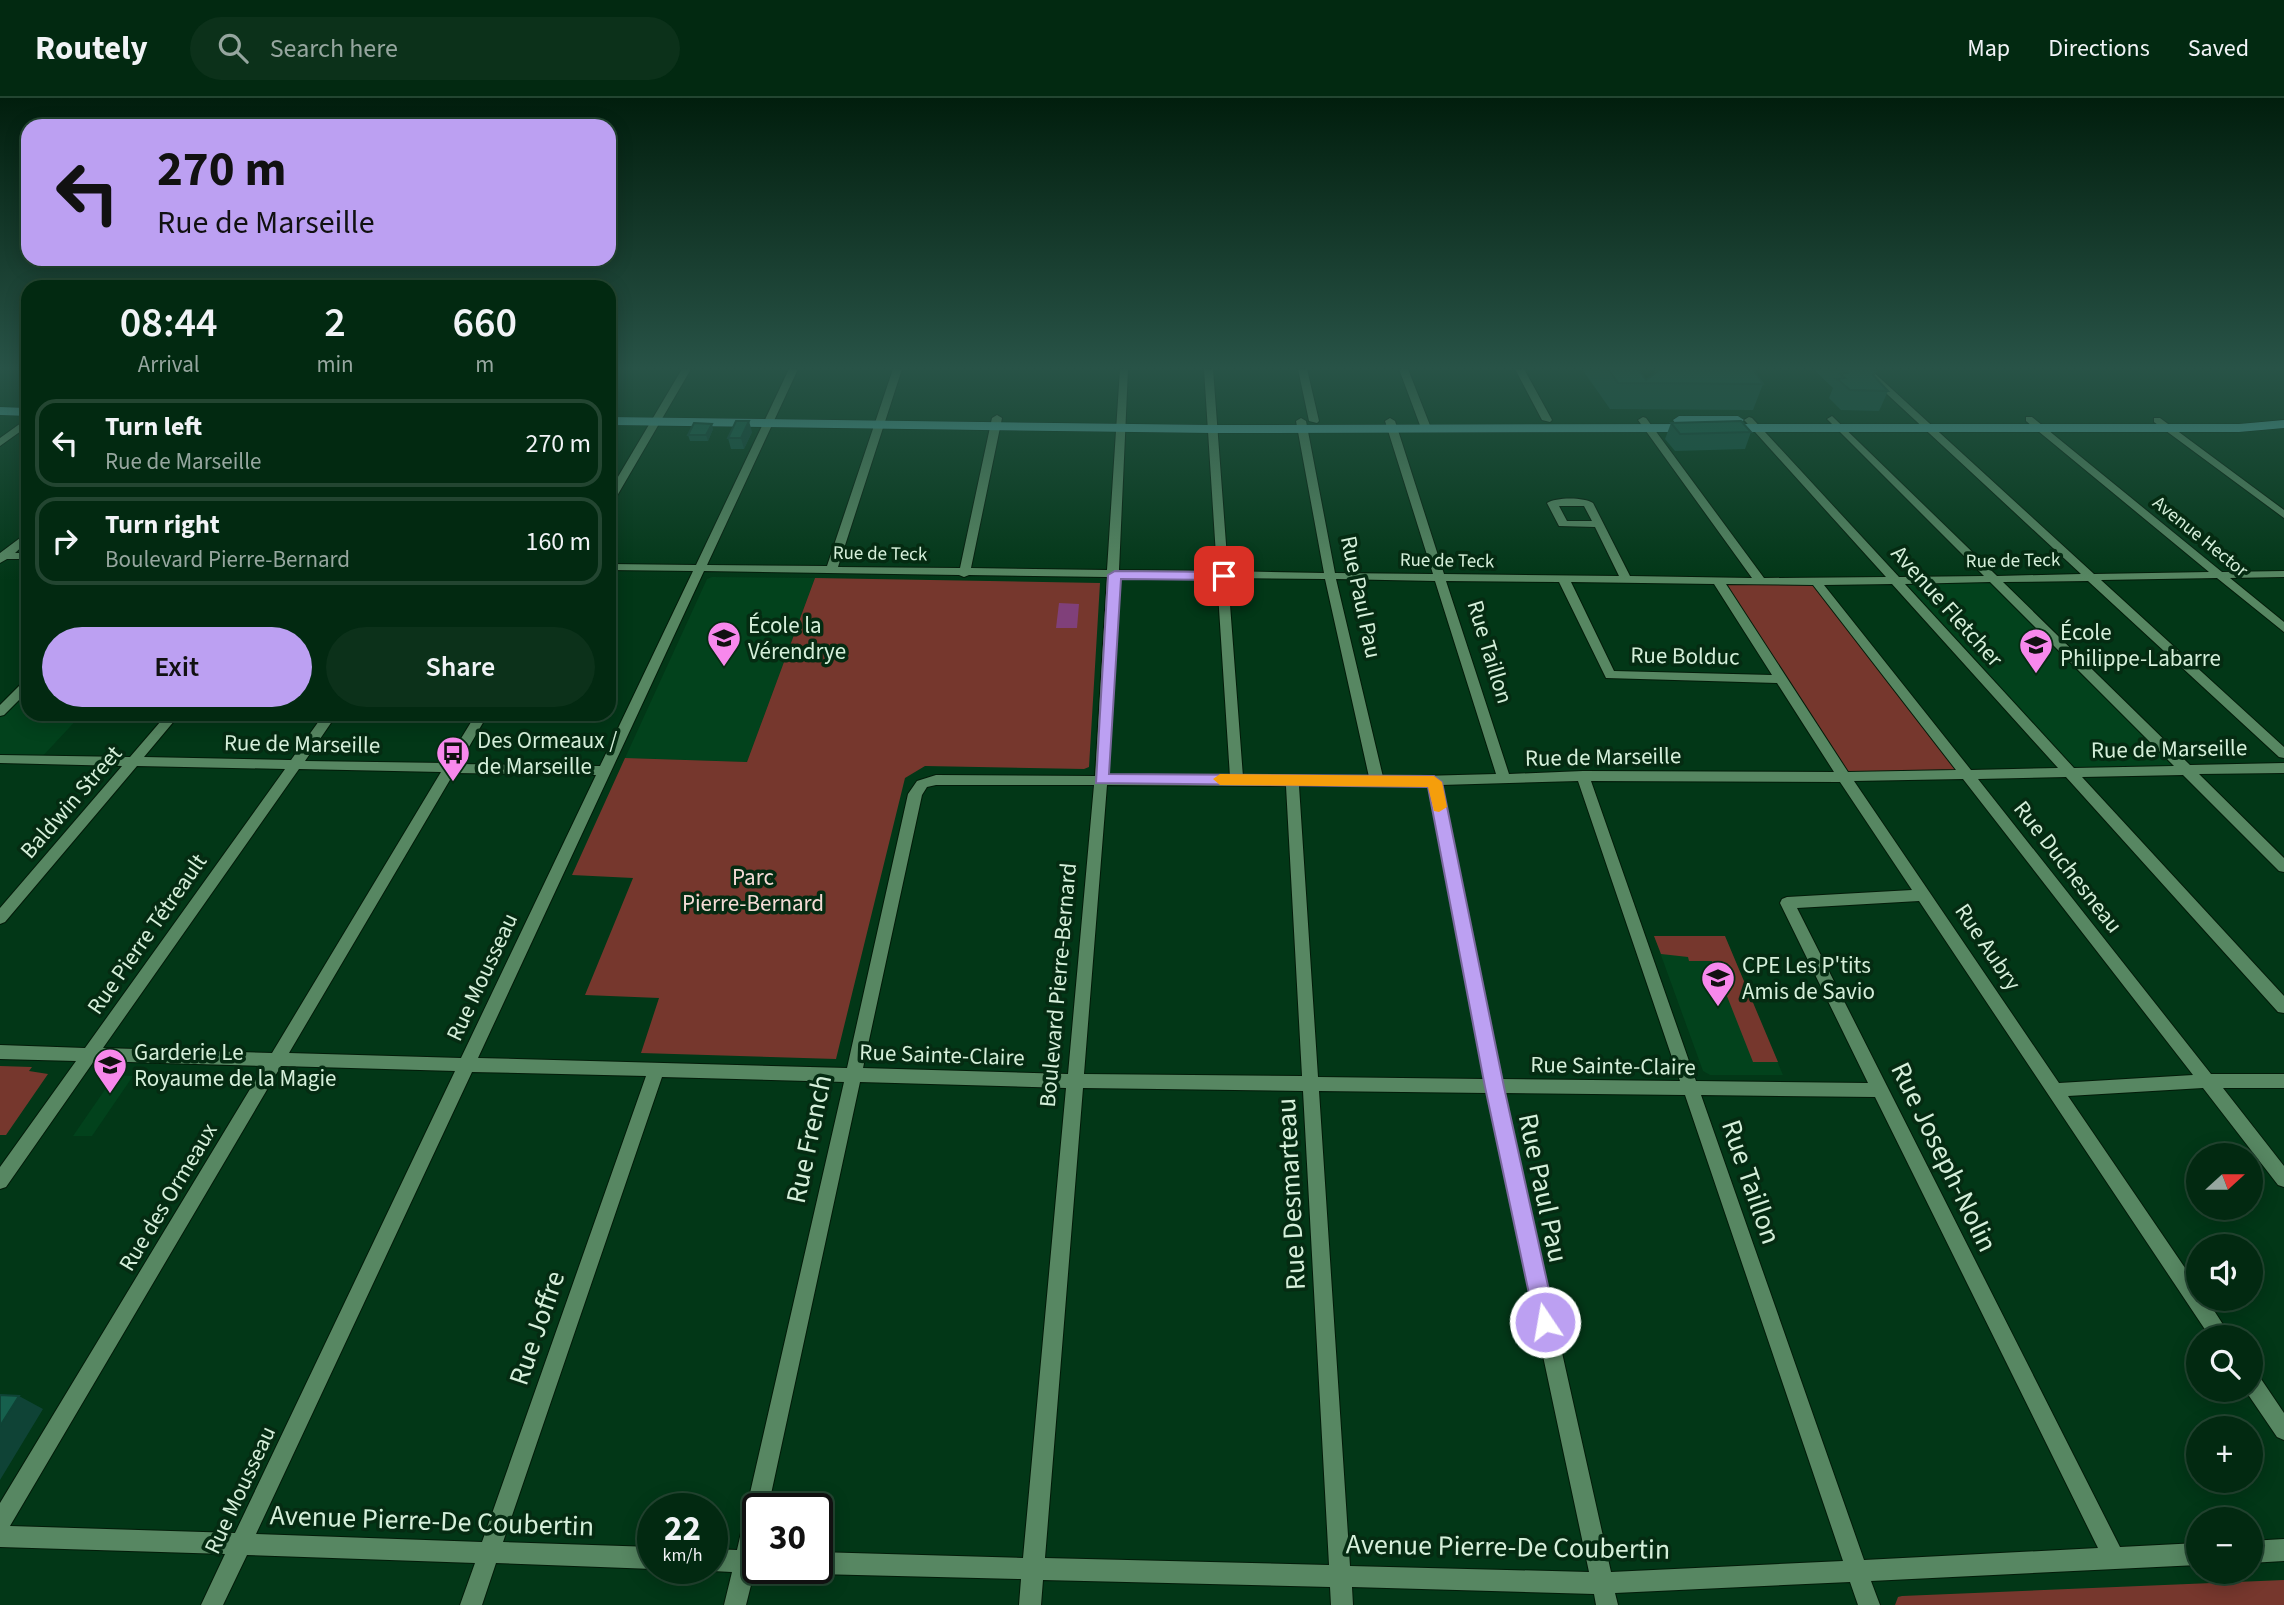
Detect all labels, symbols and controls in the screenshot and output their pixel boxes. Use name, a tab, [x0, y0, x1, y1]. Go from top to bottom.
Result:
search box	[190, 17, 680, 80]
text: Routely	[35, 25, 148, 72]
icon: search	[214, 29, 252, 67]
text: Search here	[270, 30, 398, 67]
text: Map	[1967, 31, 2010, 66]
text: Directions	[2048, 31, 2150, 66]
text: Saved	[2188, 31, 2249, 66]
text: 270 m	[157, 135, 286, 205]
icon: left	[42, 147, 133, 238]
text: Rue de Marseille	[157, 200, 375, 246]
text: 08:44	[120, 293, 218, 353]
text: 2	[324, 293, 346, 353]
text: 660	[453, 293, 517, 353]
text: Arrival	[138, 348, 200, 381]
text: min	[316, 348, 354, 381]
text: m	[475, 348, 494, 381]
text: Turn left	[105, 408, 202, 445]
icon: left	[46, 424, 84, 462]
text: 270 m	[525, 425, 591, 462]
text: Rue de Marseille	[105, 445, 261, 478]
street label: Avenue Hector	[2147, 490, 2254, 584]
text: Turn right	[105, 506, 220, 543]
icon: right	[46, 522, 84, 560]
text: 160 m	[525, 523, 591, 560]
street label: Rue Paul Pau	[1332, 533, 1390, 661]
street label: Avenue Fletcher	[1883, 538, 2011, 675]
street label: Rue de Teck	[832, 540, 928, 568]
text: Boulevard Pierre-Bernard	[105, 543, 350, 576]
pin	[1194, 546, 1254, 606]
street label: Rue de Teck	[1399, 547, 1495, 575]
street label: Rue de Teck	[1965, 547, 2061, 575]
icon: arrive	[1205, 557, 1243, 595]
street label: Rue Taillon	[1459, 596, 1521, 708]
place label: École la Vérendrye	[748, 609, 846, 668]
place label: École Philippe-Labarre	[2060, 616, 2221, 675]
school or university icon: École la Vérendrye	[705, 619, 743, 668]
school or university icon: École Philippe-Labarre	[2017, 626, 2055, 675]
button: Exit	[42, 627, 312, 707]
button: Share	[326, 627, 595, 707]
street label: Rue Bolduc	[1630, 639, 1740, 673]
place label: Des Ormeaux / de Marseille	[477, 724, 617, 783]
street label: Rue de Marseille	[224, 726, 380, 762]
street label: Rue de Marseille	[2091, 731, 2247, 767]
bus stop icon: Des Ormeaux / de Marseille	[434, 734, 472, 783]
street label: Baldwin Street	[12, 738, 130, 866]
street label: Rue de Marseille	[1525, 739, 1681, 775]
street label: Rue Duchesneau	[2006, 794, 2130, 940]
street label: Rue Pierre Tétreault	[79, 847, 215, 1021]
park label: Parc Pierre-Bernard	[682, 861, 824, 920]
street label: Boulevard Pierre-Bernard	[1031, 861, 1085, 1109]
street label: Rue Aubry	[1947, 897, 2029, 997]
street label: Rue Mousseau	[438, 908, 526, 1046]
place label: CPE Les P'tits Amis de Savio	[1742, 949, 1875, 1008]
school or university icon: CPE Les P'tits Amis de Savio	[1699, 959, 1737, 1008]
place label: Garderie Le Royaume de la Magie	[134, 1036, 337, 1095]
street label: Rue Sainte-Claire	[859, 1036, 1025, 1074]
school or university icon: Garderie Le Royaume de la Magie	[91, 1046, 129, 1095]
street label: Rue Sainte-Claire	[1530, 1048, 1696, 1084]
street label: Rue Joseph-Nolin	[1881, 1055, 2007, 1259]
street label: Rue French	[776, 1071, 842, 1207]
street label: Rue Desmarteau	[1266, 1097, 1316, 1291]
street label: Rue Paul Pau	[1508, 1110, 1578, 1266]
street label: Rue Taillon	[1711, 1114, 1791, 1250]
street label: Rue des Ormeaux	[111, 1117, 225, 1277]
north arrow	[2186, 1143, 2263, 1220]
map controls	[2186, 1143, 2263, 1584]
button: sound	[2186, 1234, 2263, 1311]
street label: Rue Joffre	[499, 1265, 575, 1391]
position arrow	[1508, 1285, 1582, 1359]
button: search	[2186, 1325, 2263, 1402]
button: +	[2186, 1416, 2263, 1493]
street label: Rue Mousseau	[196, 1421, 284, 1559]
speed limit sign: 30	[742, 1493, 833, 1584]
street label: Avenue Pierre-De Coubertin	[269, 1495, 595, 1547]
text: 22	[664, 1504, 701, 1554]
button: −	[2186, 1507, 2263, 1584]
street label: Avenue Pierre-De Coubertin	[1345, 1524, 1671, 1570]
text: km/h	[663, 1543, 702, 1568]

